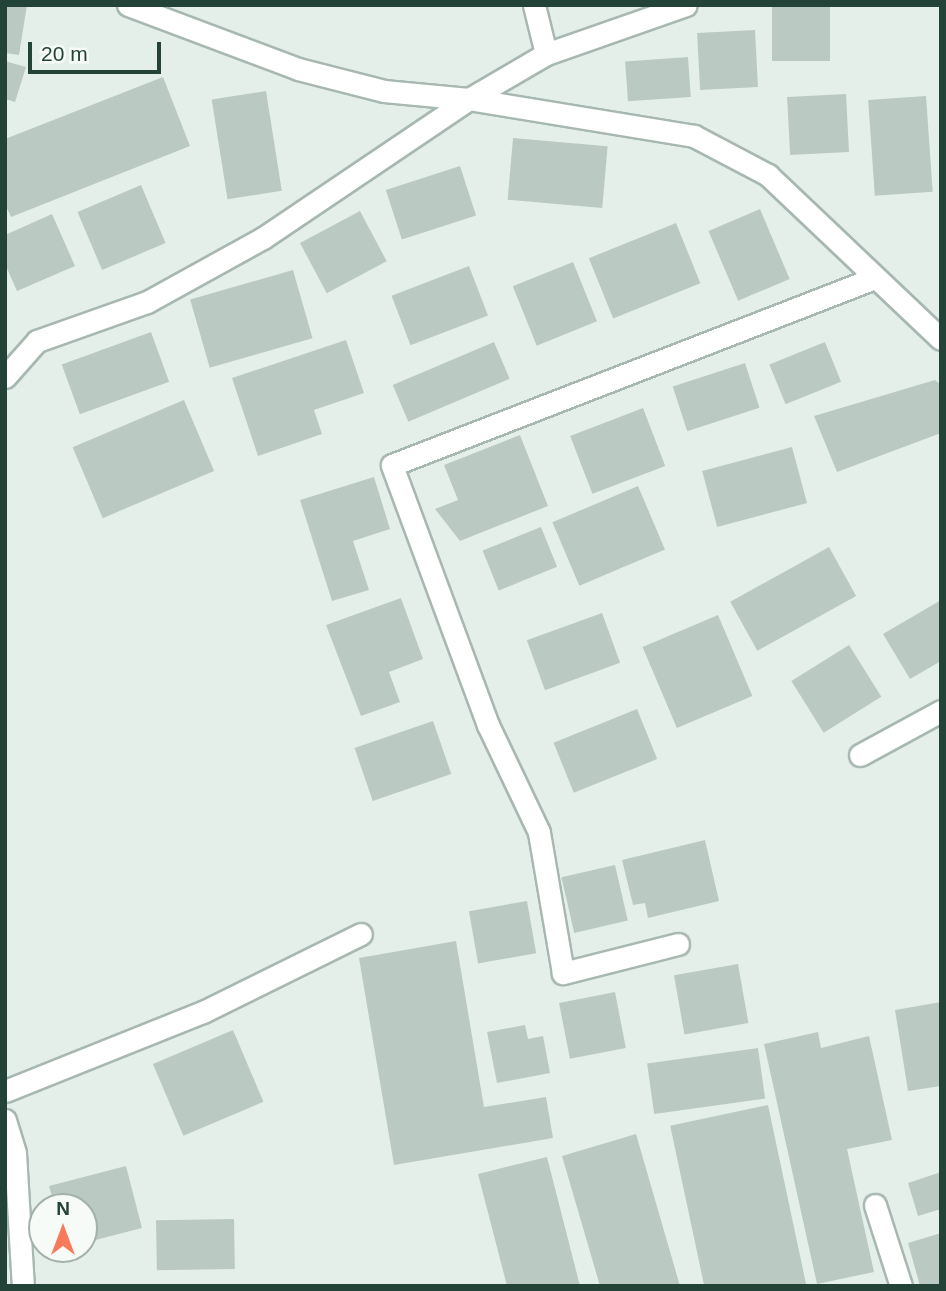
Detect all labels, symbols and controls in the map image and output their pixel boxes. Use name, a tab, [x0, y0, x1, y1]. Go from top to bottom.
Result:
scale bar	[32, 28, 164, 72]
text: 20 m	[41, 42, 88, 65]
north arrow	[28, 1193, 98, 1263]
text: N	[56, 1198, 70, 1219]

